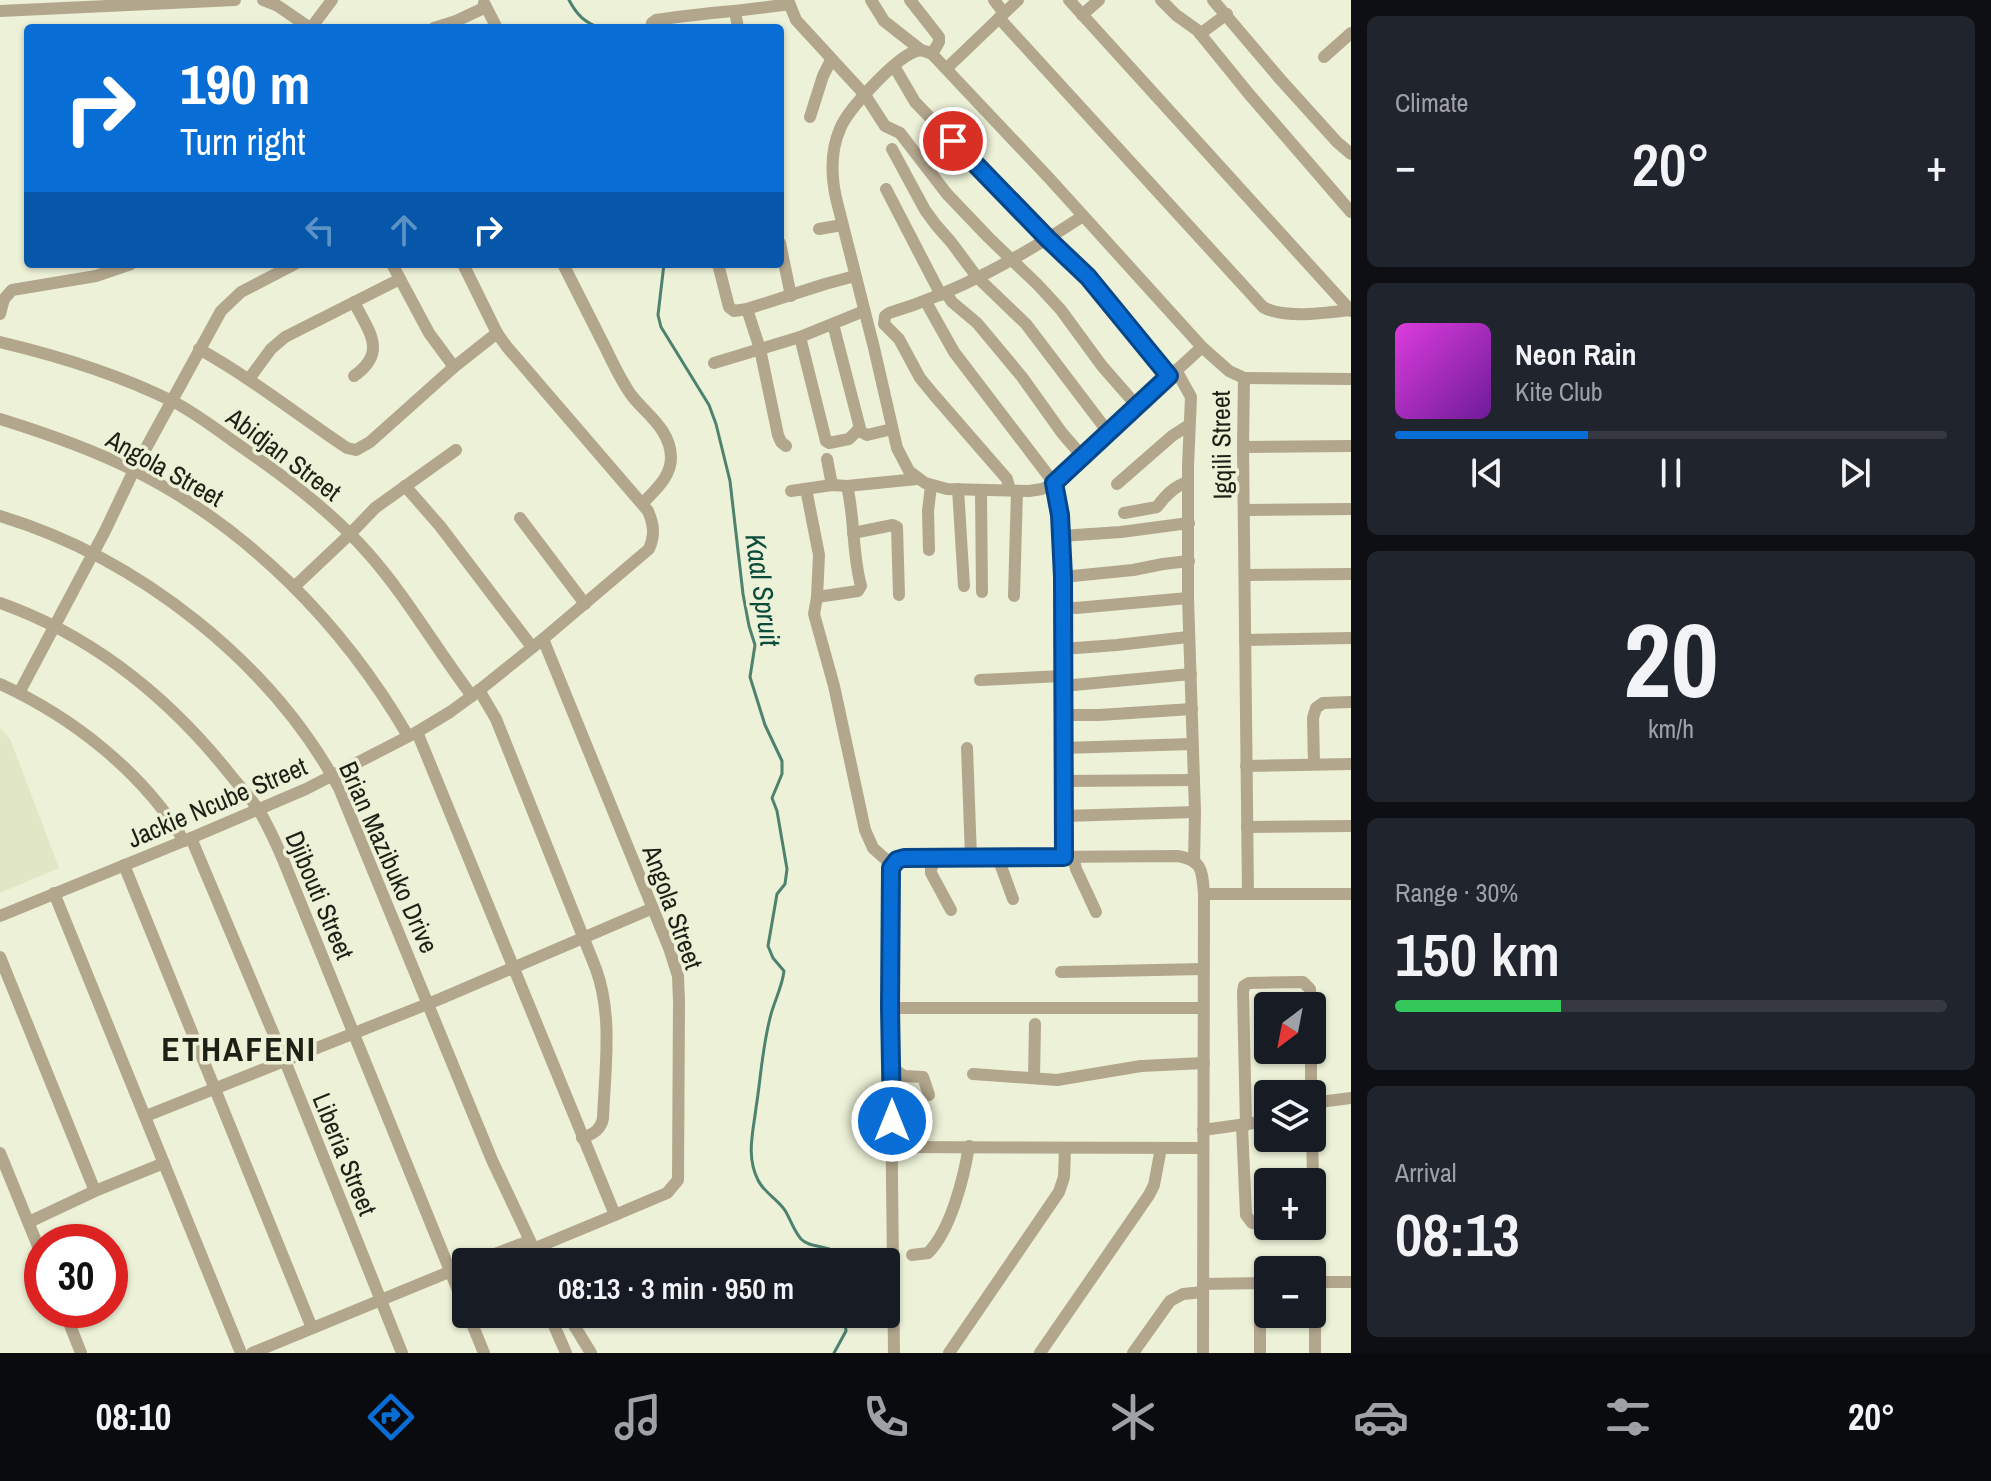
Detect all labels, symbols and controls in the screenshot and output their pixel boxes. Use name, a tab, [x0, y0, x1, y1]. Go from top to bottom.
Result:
text: 190 m	[180, 46, 310, 121]
icon: right	[48, 56, 152, 160]
text: Climate	[1395, 85, 1468, 120]
pin	[919, 107, 987, 175]
text: Turn right	[180, 118, 305, 166]
icon: arrive	[931, 119, 975, 163]
text: 20°	[1632, 124, 1710, 205]
text: −	[1395, 135, 1416, 195]
text: +	[1926, 135, 1947, 195]
icon: left	[298, 208, 342, 252]
icon: ahead	[382, 208, 426, 252]
icon: right	[466, 208, 510, 252]
text: Neon Rain	[1515, 334, 1637, 374]
text: Kite Club	[1515, 374, 1603, 409]
street label: Igqili Street	[1203, 390, 1239, 500]
street label: Abidjan Street	[219, 399, 349, 509]
street label: Angola Street	[99, 421, 230, 515]
icon: previous	[1465, 451, 1509, 495]
icon: pause	[1649, 451, 1693, 495]
icon: next	[1833, 451, 1877, 495]
water label: Kaal Spruit	[736, 531, 790, 649]
text: 20	[1624, 589, 1718, 729]
text: km/h	[1648, 711, 1694, 746]
street label: Jackie Ncube Street	[122, 748, 312, 856]
street label: Brian Mazibuko Drive	[331, 756, 447, 958]
street label: Djibouti Street	[277, 825, 363, 965]
street label: Angola Street	[634, 839, 712, 974]
text: Range · 30%	[1395, 875, 1518, 910]
text: 150 km	[1395, 914, 1560, 995]
north arrow	[1254, 992, 1326, 1064]
map controls	[1254, 992, 1326, 1328]
district label: ETHAFENI	[161, 1026, 317, 1072]
position arrow	[850, 1079, 934, 1163]
button: layers	[1254, 1080, 1326, 1152]
street label: Liberia Street	[305, 1088, 385, 1221]
text: Arrival	[1395, 1155, 1457, 1190]
button: +	[1254, 1168, 1326, 1240]
text: 08:13	[1395, 1194, 1520, 1275]
speed limit sign: 30	[24, 1224, 128, 1328]
button: −	[1254, 1256, 1326, 1328]
text: 08:13 · 3 min · 950 m	[558, 1268, 794, 1308]
icon: directions	[363, 1389, 419, 1445]
icon: music	[610, 1389, 666, 1445]
icon: phone	[858, 1389, 914, 1445]
icon: climate	[1105, 1389, 1161, 1445]
icon: car	[1353, 1389, 1409, 1445]
icon: filters	[1600, 1389, 1656, 1445]
text: 08:10	[96, 1393, 171, 1441]
text: 20°	[1848, 1393, 1895, 1441]

